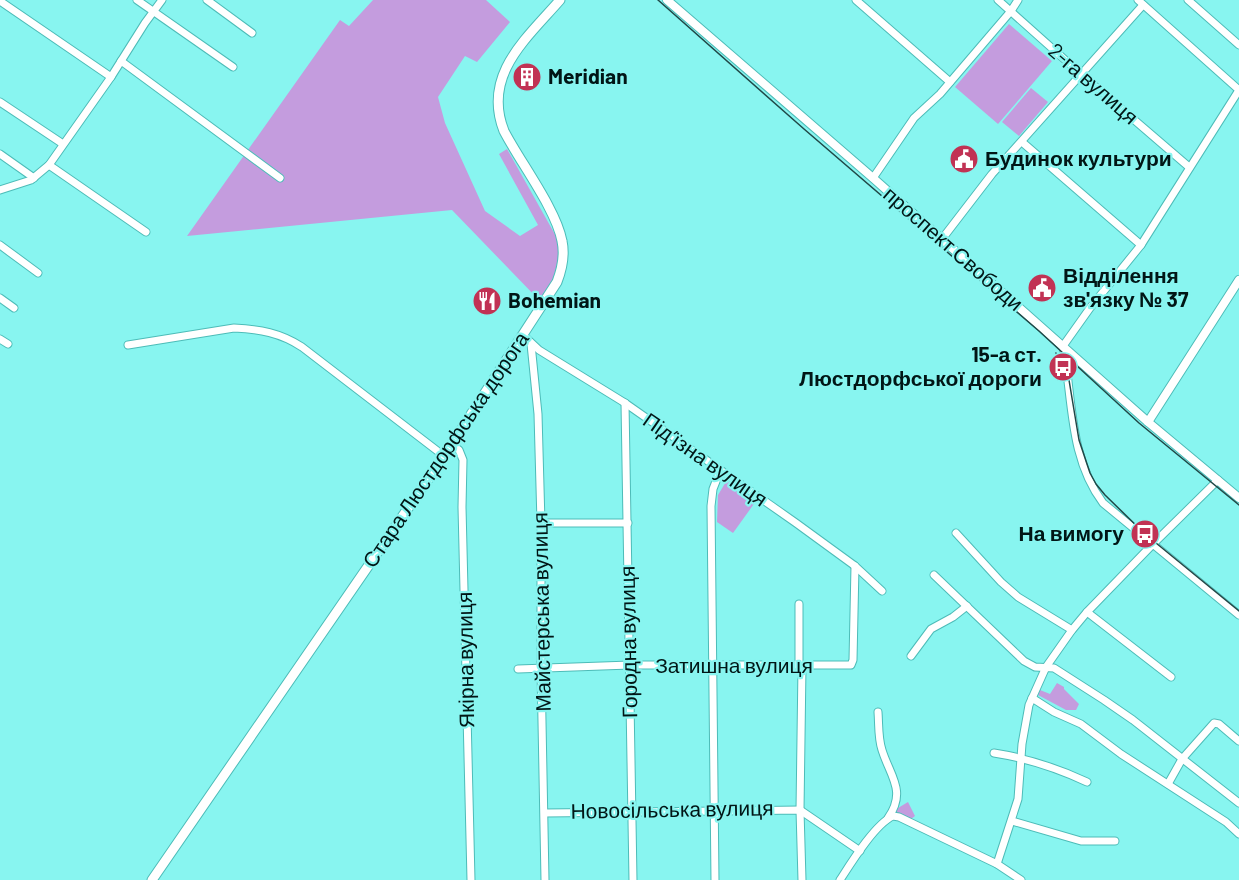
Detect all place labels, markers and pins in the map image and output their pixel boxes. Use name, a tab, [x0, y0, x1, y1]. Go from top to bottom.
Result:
building icon: Meridian	[511, 61, 543, 93]
place label: Meridian	[548, 63, 628, 88]
public building icon: Будинок культури	[948, 143, 980, 175]
place label: Будинок культури	[985, 145, 1172, 170]
place label: Відділення зв'язку № 37	[1063, 262, 1189, 311]
public building icon: Відділення зв'язку № 37	[1026, 272, 1058, 304]
restaurant icon: Bohemian	[471, 285, 503, 317]
place label: Bohemian	[508, 287, 601, 312]
place label: 15-а ст. Люстдорфської дороги	[799, 341, 1042, 390]
bus stop icon: 15-а ст. Люстдорфської дороги	[1047, 351, 1079, 383]
bus stop icon: На вимогу	[1129, 518, 1161, 550]
place label: На вимогу	[1019, 520, 1124, 545]

